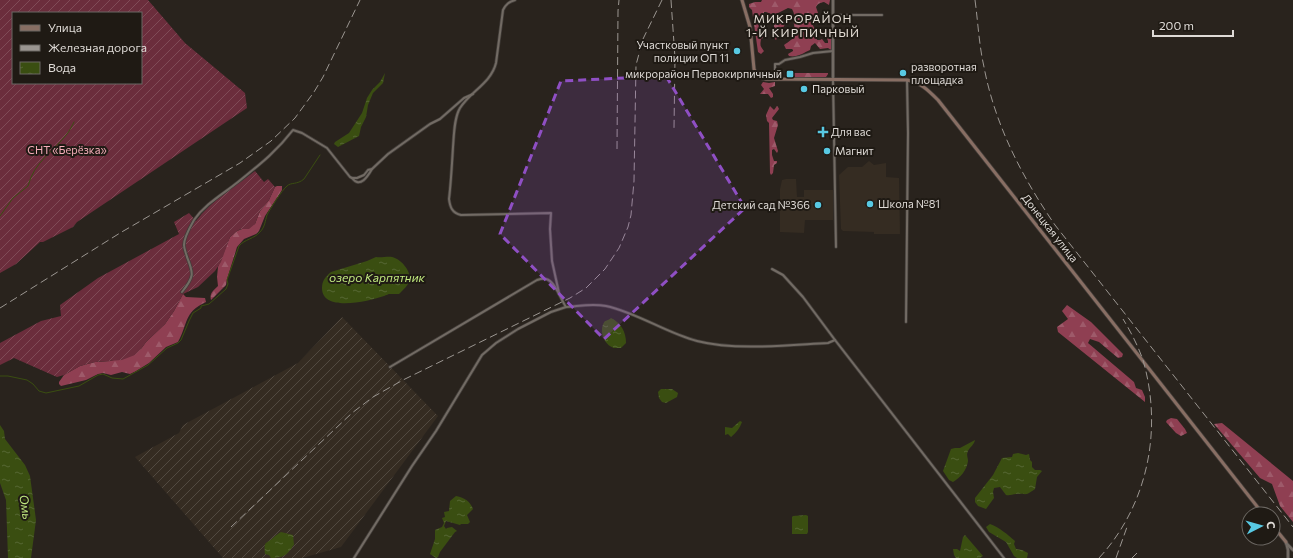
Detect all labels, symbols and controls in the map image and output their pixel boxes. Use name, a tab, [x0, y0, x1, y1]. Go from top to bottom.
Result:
district label: МИКРОРАЙОН 1-Й КИРПИЧНЫЙ	[746, 11, 860, 39]
legend	[12, 12, 142, 84]
scale bar	[1153, 12, 1233, 38]
text: 200 m	[1159, 18, 1194, 32]
text: Улица	[48, 20, 82, 34]
place label: Участковый пункт полиции ОП 11	[636, 38, 729, 64]
text: Железная дорога	[48, 40, 147, 54]
marker: Участковый пункт полиции ОП 11	[732, 46, 742, 56]
text: Вода	[48, 60, 76, 74]
place label: разворотная площадка	[911, 60, 977, 86]
place label: микрорайон Первокирпичный	[625, 67, 782, 80]
marker: разворотная площадка	[898, 68, 908, 78]
marker: микрорайон Первокирпичный	[785, 69, 795, 79]
place label: Парковый	[812, 82, 865, 95]
marker: Парковый	[799, 84, 809, 94]
place label: Для вас	[831, 125, 871, 138]
marker: Для вас	[818, 127, 828, 137]
park label: СНТ «Берёзка»	[27, 143, 107, 156]
place label: Магнит	[835, 144, 874, 157]
marker: Магнит	[822, 146, 832, 156]
street label: Донецкая улица	[1020, 191, 1081, 264]
place label: Школа №81	[878, 197, 940, 210]
place label: Детский сад №366	[712, 198, 810, 211]
marker: Школа №81	[865, 199, 875, 209]
marker: Детский сад №366	[813, 200, 823, 210]
water label: озеро Карпятник	[329, 270, 426, 284]
water label: Омь	[17, 494, 35, 520]
north arrow	[1241, 506, 1281, 546]
text: С	[1265, 520, 1278, 530]

